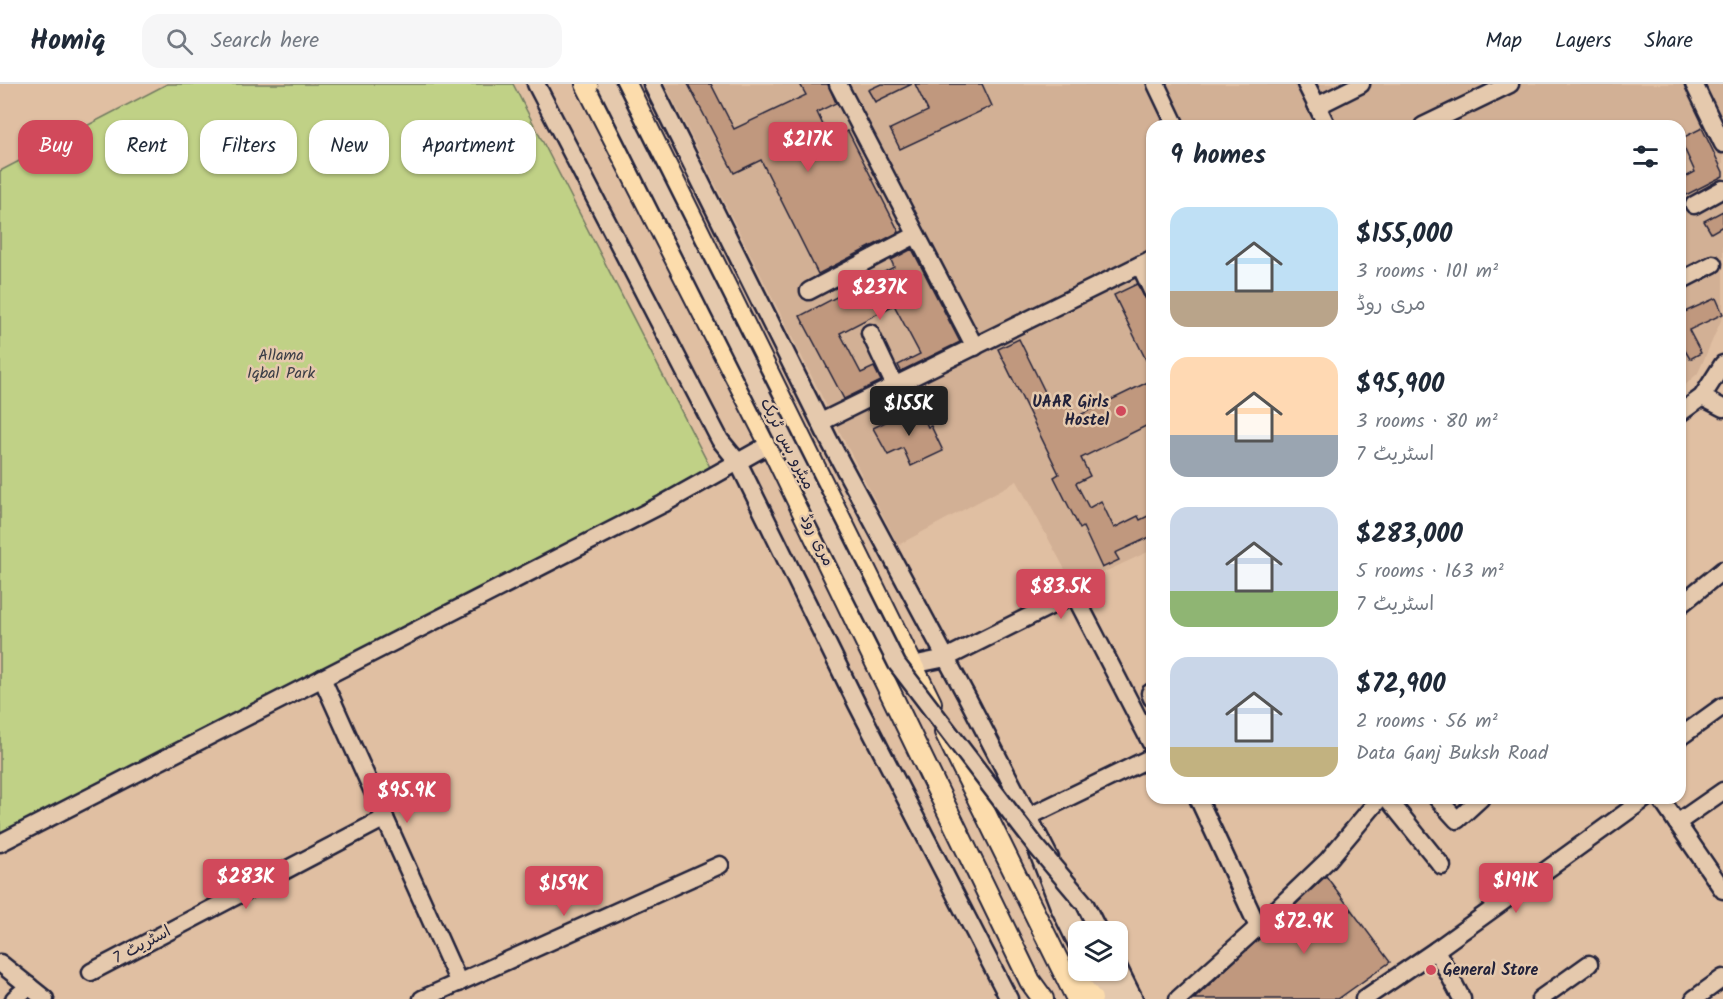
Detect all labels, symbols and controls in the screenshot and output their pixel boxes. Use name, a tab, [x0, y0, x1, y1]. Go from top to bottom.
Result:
search box	[142, 14, 562, 68]
text: Homiq	[30, 19, 106, 64]
text: Search here	[211, 24, 319, 59]
icon: search	[163, 25, 196, 58]
text: Map	[1485, 25, 1522, 58]
text: Layers	[1555, 25, 1611, 58]
text: Share	[1644, 25, 1693, 58]
chip: Buy	[18, 120, 93, 174]
chip: Rent	[105, 120, 188, 174]
chip: Filters	[200, 120, 297, 174]
chip: New	[309, 120, 389, 174]
chip: Apartment	[401, 120, 536, 174]
pin: $217K	[766, 122, 850, 173]
text: $217K	[782, 125, 834, 157]
text: 9 homes	[1170, 135, 1266, 177]
icon: filters	[1629, 140, 1662, 173]
text: $155,000	[1356, 214, 1452, 256]
icon: home	[1218, 231, 1290, 303]
text: 3 rooms · 101 m²	[1356, 256, 1498, 288]
pin: $237K	[838, 270, 922, 321]
text: $237K	[852, 273, 908, 305]
text: مری روڈ	[1356, 289, 1426, 321]
park label: Allama Iqbal Park	[247, 343, 315, 386]
text: $95,900	[1356, 364, 1444, 406]
icon: home	[1218, 381, 1290, 453]
pin: $155K	[867, 386, 951, 437]
text: $155K	[884, 389, 934, 421]
place label: UAAR Girls Hostel	[1032, 390, 1110, 433]
street label: میٹرو بس ٹریک	[753, 394, 821, 494]
marker: UAAR Girls Hostel	[1114, 404, 1128, 418]
text: 3 rooms · 80 m²	[1356, 406, 1498, 438]
text: اسٹریٹ 7	[1356, 439, 1434, 471]
street label: مری روڈ	[794, 509, 840, 571]
text: $283,000	[1356, 514, 1463, 556]
icon: home	[1218, 531, 1290, 603]
text: 5 rooms · 163 m²	[1356, 556, 1504, 588]
pin: $83.5K	[1012, 569, 1110, 620]
text: $83.5K	[1030, 572, 1092, 604]
text: اسٹریٹ 7	[1356, 589, 1434, 621]
text: $72,900	[1356, 664, 1445, 706]
icon: home	[1218, 681, 1290, 753]
text: 2 rooms · 56 m²	[1356, 706, 1498, 738]
text: Data Ganj Buksh Road	[1356, 738, 1548, 770]
pin: $95.9K	[358, 773, 456, 824]
text: $95.9K	[378, 776, 436, 808]
pin: $283K	[204, 859, 288, 910]
text: $283K	[217, 862, 275, 894]
pin: $191K	[1474, 863, 1558, 914]
pin: $159K	[522, 866, 606, 917]
text: $191K	[1493, 866, 1539, 898]
text: $159K	[539, 869, 589, 901]
pin: $72.9K	[1255, 904, 1353, 955]
text: $72.9K	[1274, 907, 1334, 939]
street label: اسٹریٹ 7	[108, 919, 176, 971]
map controls	[1068, 921, 1128, 981]
button: layers	[1068, 921, 1128, 981]
place label: General Store	[1443, 958, 1539, 983]
marker: General Store	[1424, 963, 1438, 977]

